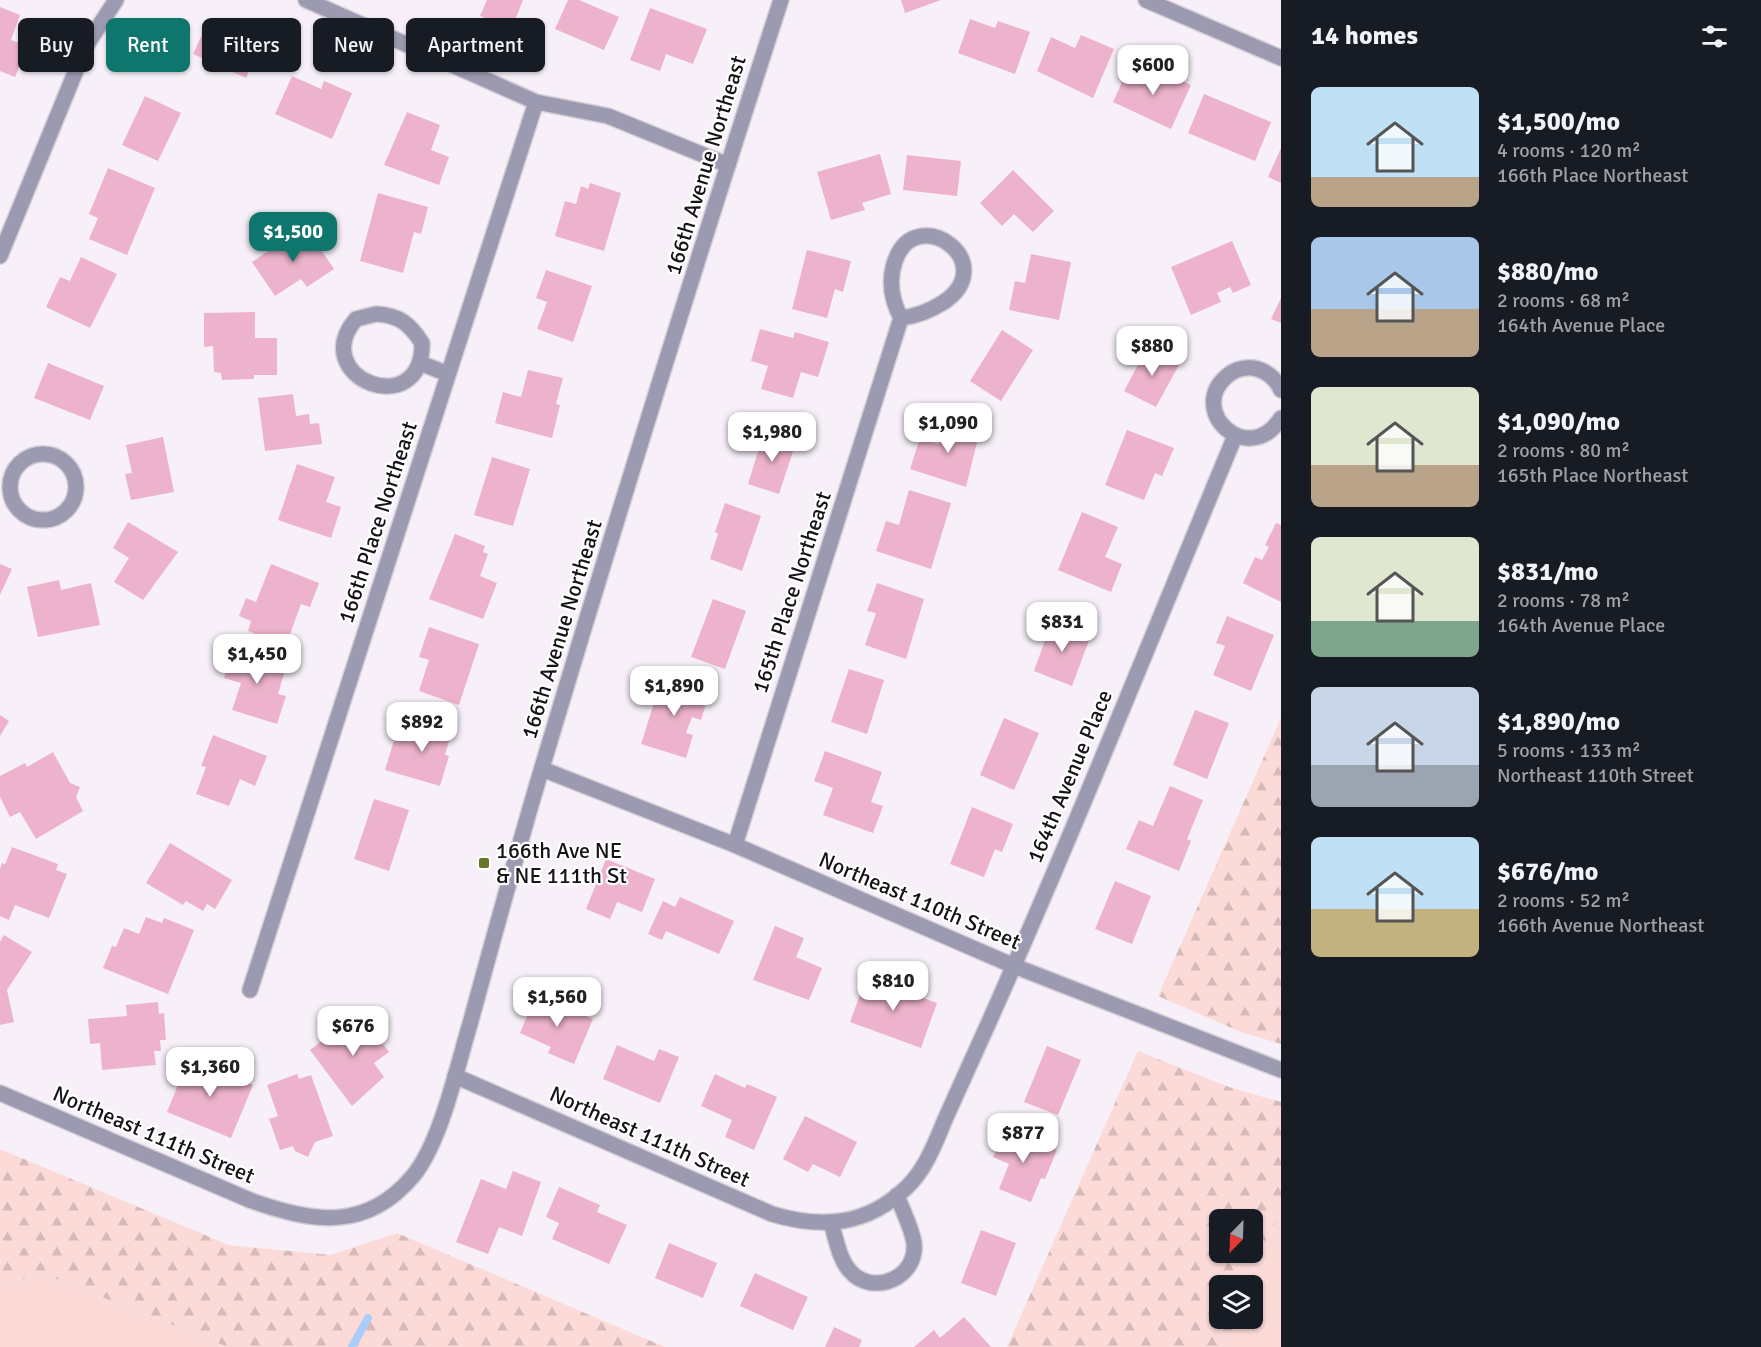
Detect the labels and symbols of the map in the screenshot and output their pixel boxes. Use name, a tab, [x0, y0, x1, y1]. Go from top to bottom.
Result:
pin: $600	[1117, 45, 1189, 96]
street label: 166th Avenue Northeast	[659, 52, 752, 278]
pin: $1,500	[244, 212, 342, 263]
pin: $880	[1116, 326, 1188, 377]
pin: $1,090	[899, 403, 997, 454]
pin: $1,980	[723, 412, 821, 463]
street label: 166th Place Northeast	[332, 418, 423, 626]
street label: 165th Place Northeast	[746, 488, 837, 696]
street label: 166th Avenue Northeast	[515, 516, 608, 742]
pin: $831	[1026, 602, 1098, 653]
pin: $1,450	[208, 634, 306, 685]
pin: $1,890	[625, 666, 723, 717]
street label: 164th Avenue Place	[1021, 686, 1118, 867]
pin: $892	[386, 702, 458, 753]
place label: 166th Ave NE & NE 111th St	[496, 837, 627, 889]
street label: Northeast 110th Street	[815, 846, 1025, 955]
marker: 166th Ave NE & NE 111th St	[477, 856, 491, 870]
pin: $810	[857, 961, 929, 1012]
pin: $1,560	[508, 977, 606, 1028]
pin: $676	[317, 1006, 389, 1057]
pin: $1,360	[161, 1047, 259, 1098]
street label: Northeast 111th Street	[49, 1080, 259, 1189]
street label: Northeast 111th Street	[545, 1080, 754, 1193]
pin: $877	[987, 1113, 1059, 1164]
north arrow	[1209, 1209, 1263, 1263]

